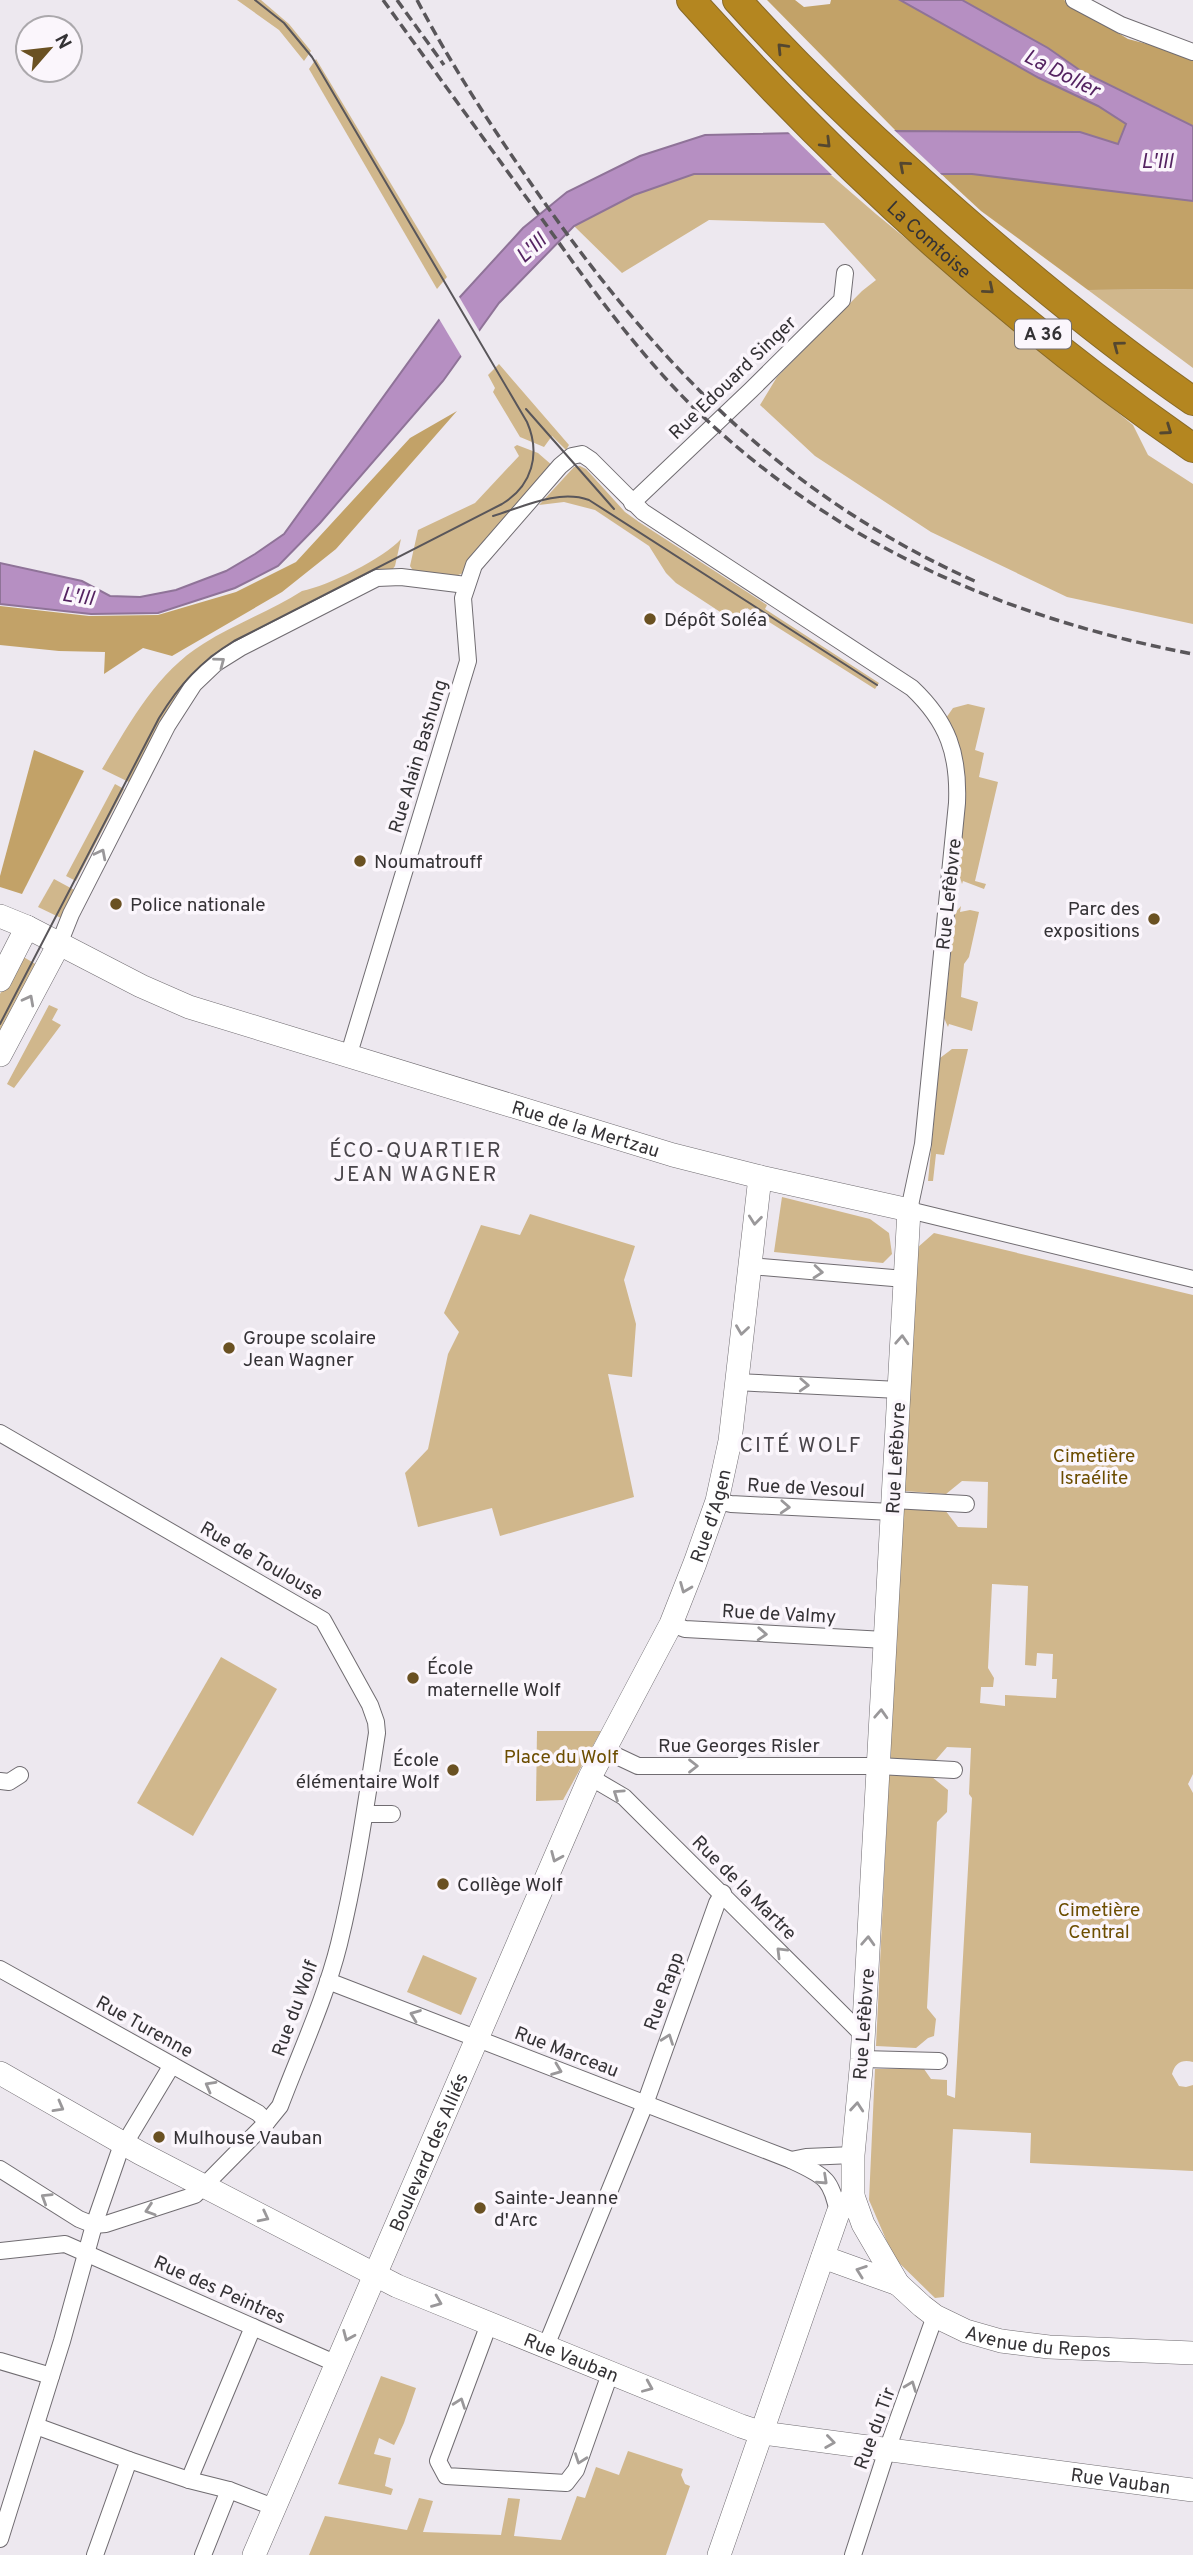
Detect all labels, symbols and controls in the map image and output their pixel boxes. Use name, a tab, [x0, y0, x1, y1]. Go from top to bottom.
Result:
north arrow	[14, 14, 84, 84]
text: N	[48, 30, 76, 54]
one-way arrow	[778, 43, 791, 56]
water label: La Doller	[1019, 44, 1105, 106]
one-way arrow	[817, 135, 830, 148]
water label: L'Ill	[1141, 149, 1175, 176]
one-way arrow	[899, 162, 912, 174]
street label: La Comtoise	[881, 197, 975, 285]
water label: L'Ill	[511, 227, 554, 270]
one-way arrow	[981, 281, 994, 293]
street label: Rue Edouard Singer	[664, 311, 803, 446]
road number: A 36	[1015, 320, 1071, 348]
one-way arrow	[1113, 342, 1126, 354]
one-way arrow	[1159, 422, 1172, 434]
water label: L'Ill	[60, 582, 97, 614]
place label: Dépôt Soléa	[664, 609, 767, 633]
marker: Dépôt Soléa	[642, 611, 658, 627]
one-way arrow	[212, 658, 225, 670]
street label: Rue Alain Bashung	[384, 677, 454, 836]
street label: Rue Lefèbvre	[932, 837, 968, 951]
one-way arrow	[93, 848, 107, 861]
place label: Noumatrouff	[374, 851, 482, 875]
marker: Noumatrouff	[352, 853, 368, 869]
place label: Police nationale	[130, 894, 265, 918]
marker: Police nationale	[108, 896, 124, 912]
place label: Parc des expositions	[1043, 898, 1140, 944]
marker: Parc des expositions	[1146, 911, 1162, 927]
one-way arrow	[21, 995, 35, 1007]
street label: Rue de la Mertzau	[509, 1096, 662, 1164]
district label: ÉCO-QUARTIER JEAN WAGNER	[329, 1137, 503, 1189]
one-way arrow	[748, 1214, 763, 1226]
one-way arrow	[813, 1264, 824, 1279]
one-way arrow	[735, 1324, 750, 1336]
place label: Groupe scolaire Jean Wagner	[243, 1327, 376, 1373]
one-way arrow	[894, 1335, 909, 1346]
marker: Groupe scolaire Jean Wagner	[221, 1340, 237, 1356]
one-way arrow	[799, 1378, 810, 1393]
street label: Rue Lefèbvre	[882, 1402, 912, 1515]
district label: CITÉ WOLF	[740, 1432, 862, 1460]
park label: Cimetière Israélite	[1053, 1445, 1135, 1491]
street label: Rue d'Agen	[686, 1467, 738, 1566]
street label: Rue de Vesoul	[746, 1474, 865, 1504]
one-way arrow	[780, 1499, 791, 1514]
street label: Rue de Toulouse	[195, 1517, 327, 1607]
one-way arrow	[680, 1582, 694, 1594]
street label: Rue de Valmy	[721, 1600, 837, 1630]
one-way arrow	[757, 1626, 768, 1641]
place label: École maternelle Wolf	[427, 1656, 561, 1703]
marker: École maternelle Wolf	[405, 1670, 421, 1686]
one-way arrow	[873, 1709, 888, 1720]
street label: Rue Georges Risler	[658, 1735, 821, 1759]
park label: Place du Wolf	[504, 1746, 619, 1770]
place label: École élémentaire Wolf	[296, 1748, 440, 1795]
one-way arrow	[689, 1758, 699, 1774]
marker: École élémentaire Wolf	[445, 1762, 461, 1778]
one-way arrow	[612, 1789, 625, 1802]
street label: Rue de la Martre	[686, 1831, 801, 1946]
one-way arrow	[550, 1850, 564, 1862]
place label: Collège Wolf	[457, 1874, 563, 1898]
marker: Collège Wolf	[435, 1876, 451, 1892]
park label: Cimetière Central	[1058, 1899, 1140, 1945]
one-way arrow	[861, 1936, 876, 1947]
one-way arrow	[776, 1947, 789, 1960]
street label: Rue Rapp	[640, 1949, 690, 2034]
street label: Rue du Wolf	[267, 1957, 325, 2060]
street label: Rue Lefèbvre	[849, 1967, 881, 2081]
street label: Rue Turenne	[91, 1991, 197, 2064]
one-way arrow	[409, 2009, 421, 2023]
street label: Rue Marceau	[511, 2022, 622, 2084]
one-way arrow	[659, 2034, 673, 2046]
one-way arrow	[551, 2061, 563, 2075]
street label: Boulevard des Alliés	[385, 2070, 475, 2236]
one-way arrow	[204, 2081, 217, 2094]
one-way arrow	[52, 2099, 65, 2112]
one-way arrow	[849, 2101, 864, 2112]
place label: Mulhouse Vauban	[173, 2127, 323, 2151]
marker: Mulhouse Vauban	[151, 2129, 167, 2145]
one-way arrow	[815, 2172, 828, 2184]
place label: Sainte-Jeanne d'Arc	[494, 2187, 618, 2233]
one-way arrow	[41, 2193, 54, 2206]
marker: Sainte-Jeanne d'Arc	[472, 2200, 488, 2216]
one-way arrow	[145, 2201, 157, 2216]
one-way arrow	[257, 2209, 269, 2223]
street label: Rue des Peintres	[150, 2251, 289, 2331]
one-way arrow	[855, 2265, 867, 2279]
one-way arrow	[429, 2294, 442, 2308]
street label: Avenue du Repos	[962, 2321, 1111, 2364]
street label: Rue Vauban	[520, 2329, 622, 2389]
one-way arrow	[343, 2330, 357, 2342]
one-way arrow	[640, 2379, 653, 2393]
one-way arrow	[903, 2381, 917, 2393]
street label: Rue du Tir	[850, 2384, 902, 2473]
one-way arrow	[451, 2398, 465, 2410]
one-way arrow	[824, 2435, 836, 2450]
one-way arrow	[574, 2452, 588, 2464]
street label: Rue Vauban	[1069, 2464, 1172, 2501]

